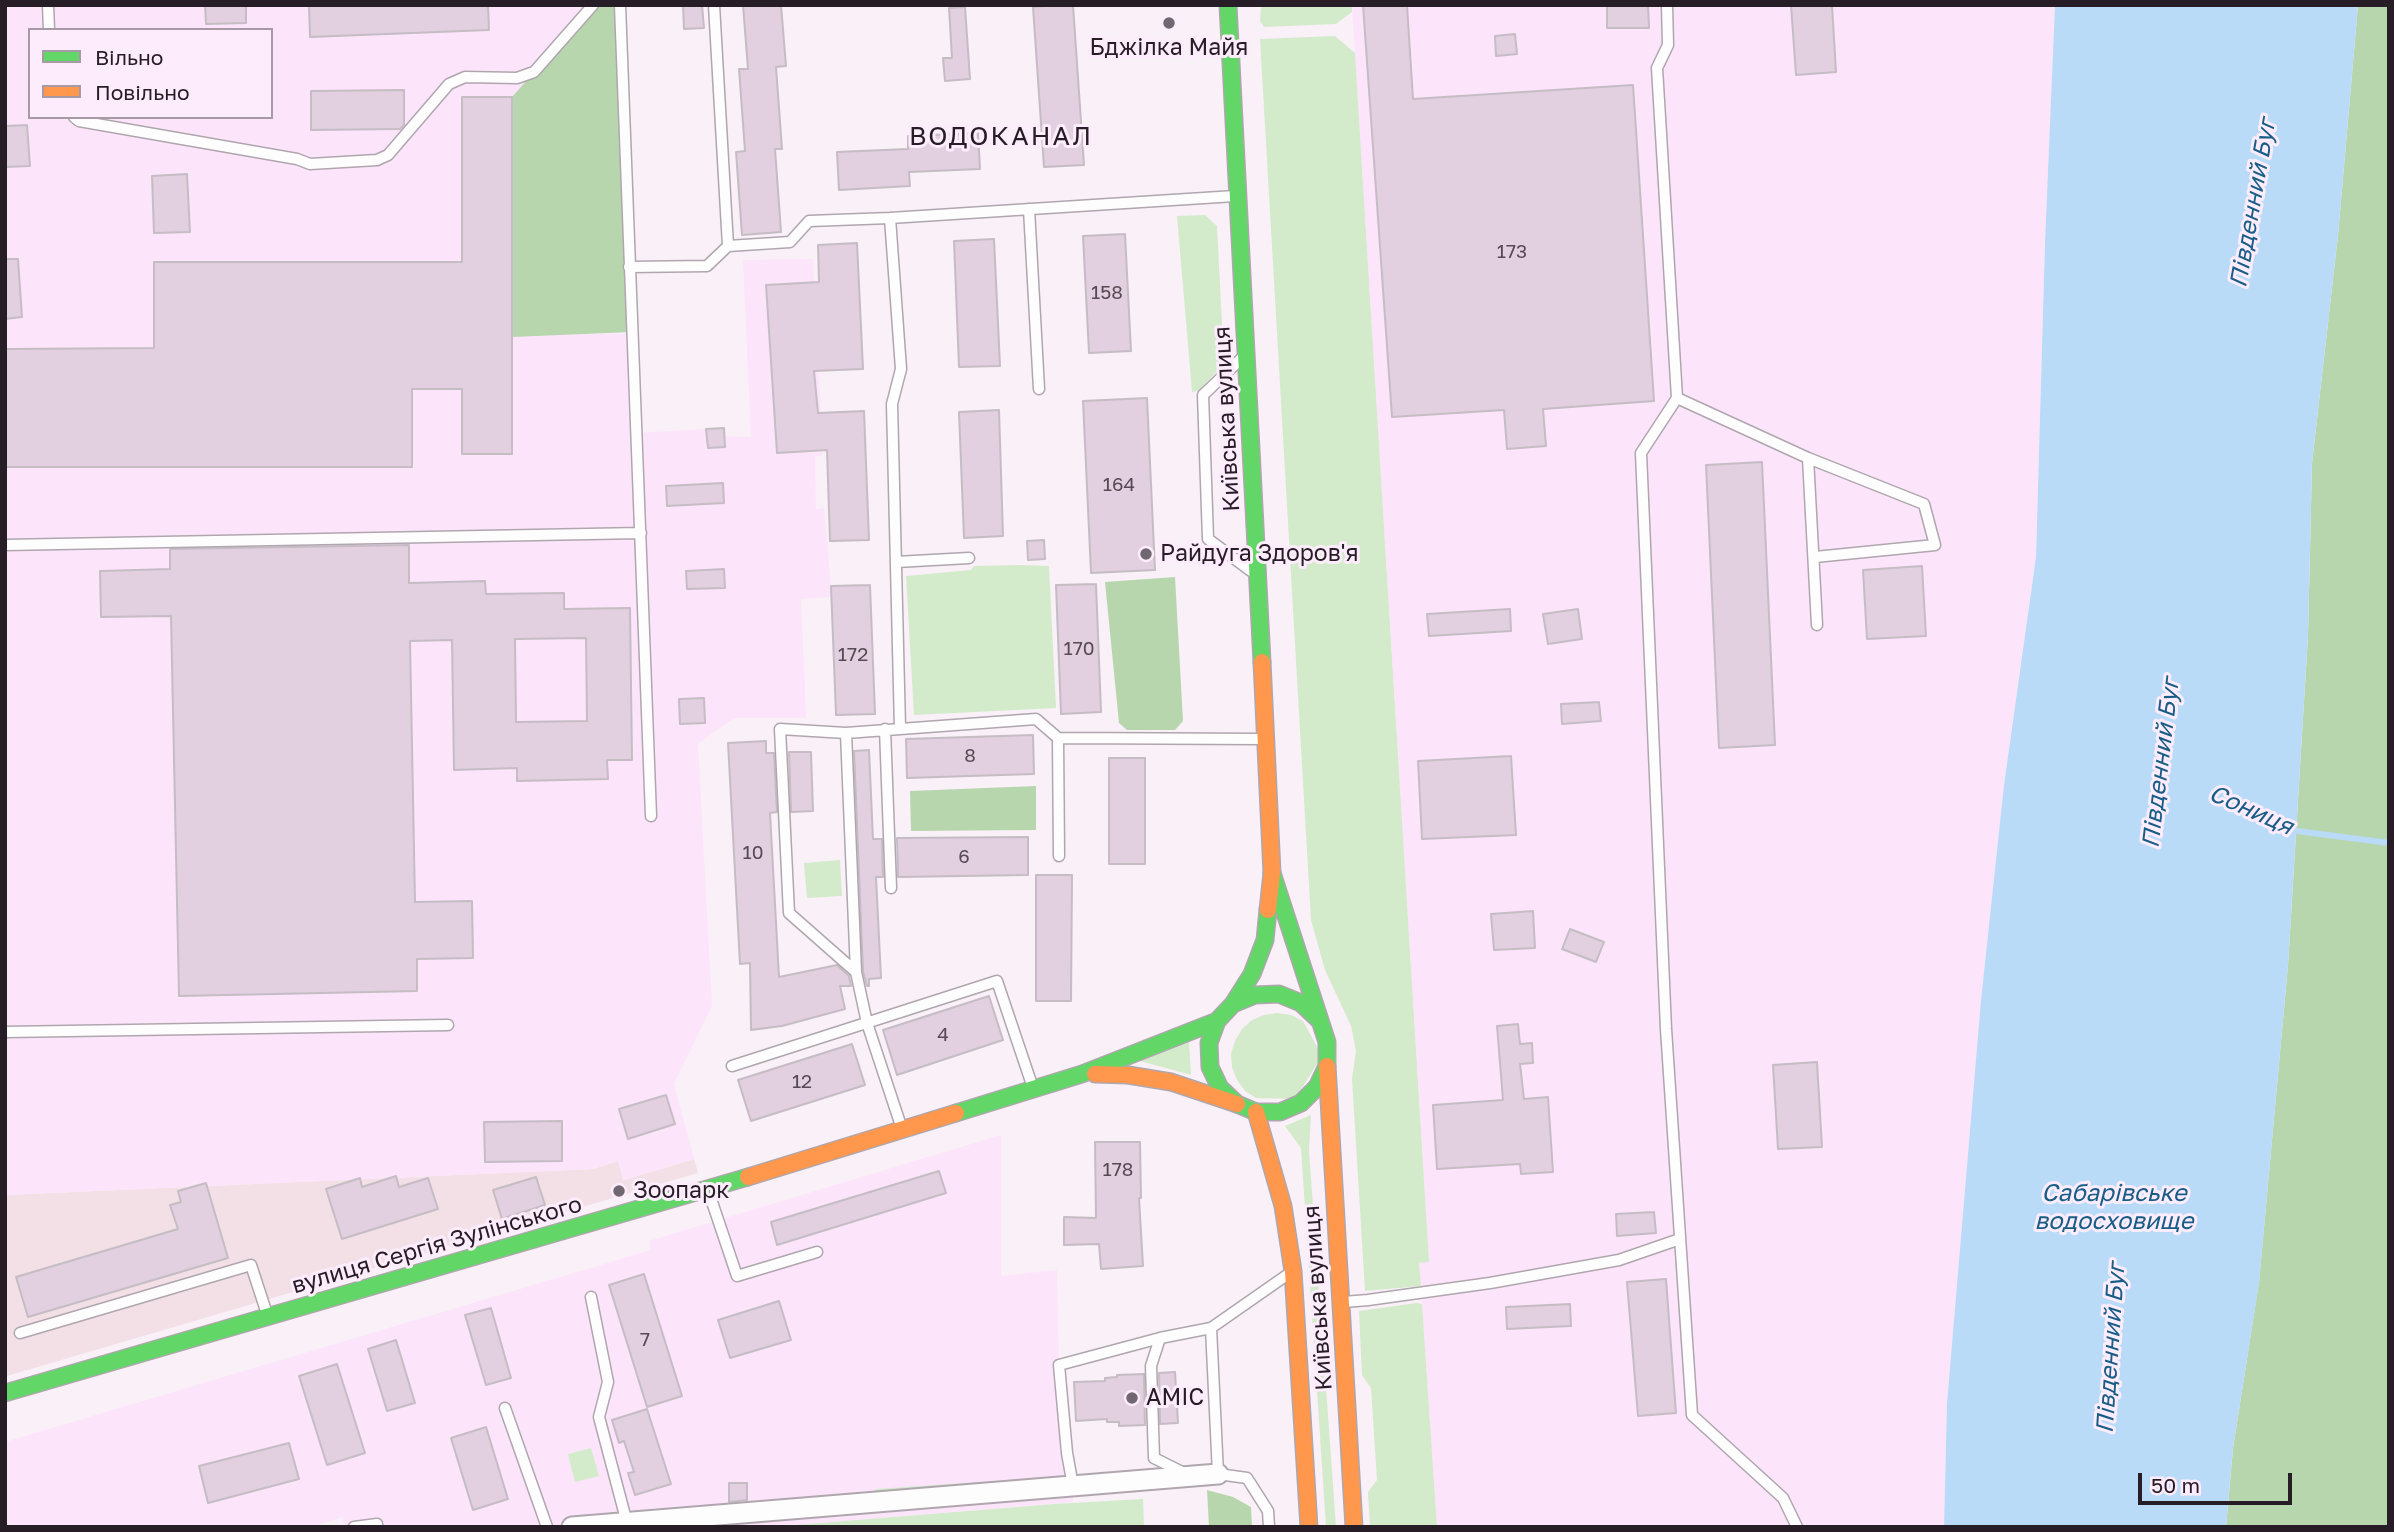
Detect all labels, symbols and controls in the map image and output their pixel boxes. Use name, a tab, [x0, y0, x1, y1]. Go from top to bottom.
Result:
marker: Бджілка Майя	[1161, 15, 1177, 31]
legend	[28, 28, 273, 119]
place label: Бджілка Майя	[1090, 34, 1248, 62]
text: Вільно	[95, 44, 163, 70]
text: Повільно	[95, 79, 190, 105]
water label: Південний Буг	[2224, 116, 2282, 290]
district label: ВОДОКАНАЛ	[910, 121, 1092, 153]
house number: 173	[1497, 241, 1527, 263]
house number: 158	[1091, 282, 1123, 304]
street label: Київська вулиця	[1208, 326, 1246, 512]
house number: 164	[1103, 474, 1135, 496]
place label: Райдуга Здоров'я	[1160, 540, 1359, 568]
marker: Райдуга Здоров'я	[1138, 546, 1154, 562]
house number: 170	[1063, 638, 1095, 660]
house number: 172	[838, 644, 868, 666]
water label: Південний Буг	[2136, 677, 2186, 849]
house number: 8	[964, 745, 976, 767]
water label: Сониця	[2205, 779, 2297, 841]
house number: 10	[743, 842, 763, 864]
house number: 6	[958, 846, 970, 868]
house number: 4	[937, 1024, 949, 1046]
house number: 12	[792, 1071, 812, 1093]
house number: 178	[1103, 1159, 1133, 1181]
place label: Зоопарк	[633, 1177, 729, 1205]
water label: Сабарівське водосховище	[2035, 1179, 2193, 1235]
marker: Зоопарк	[611, 1183, 627, 1199]
street label: вулиця Сергія Зулінського	[289, 1190, 585, 1300]
street label: Київська вулиця	[1298, 1204, 1338, 1392]
water label: Південний Буг	[2091, 1262, 2131, 1434]
house number: 7	[640, 1329, 650, 1351]
place label: АМІС	[1146, 1384, 1204, 1412]
marker: АМІС	[1124, 1390, 1140, 1406]
scale bar	[2142, 1458, 2296, 1502]
text: 50 m	[2151, 1472, 2200, 1498]

